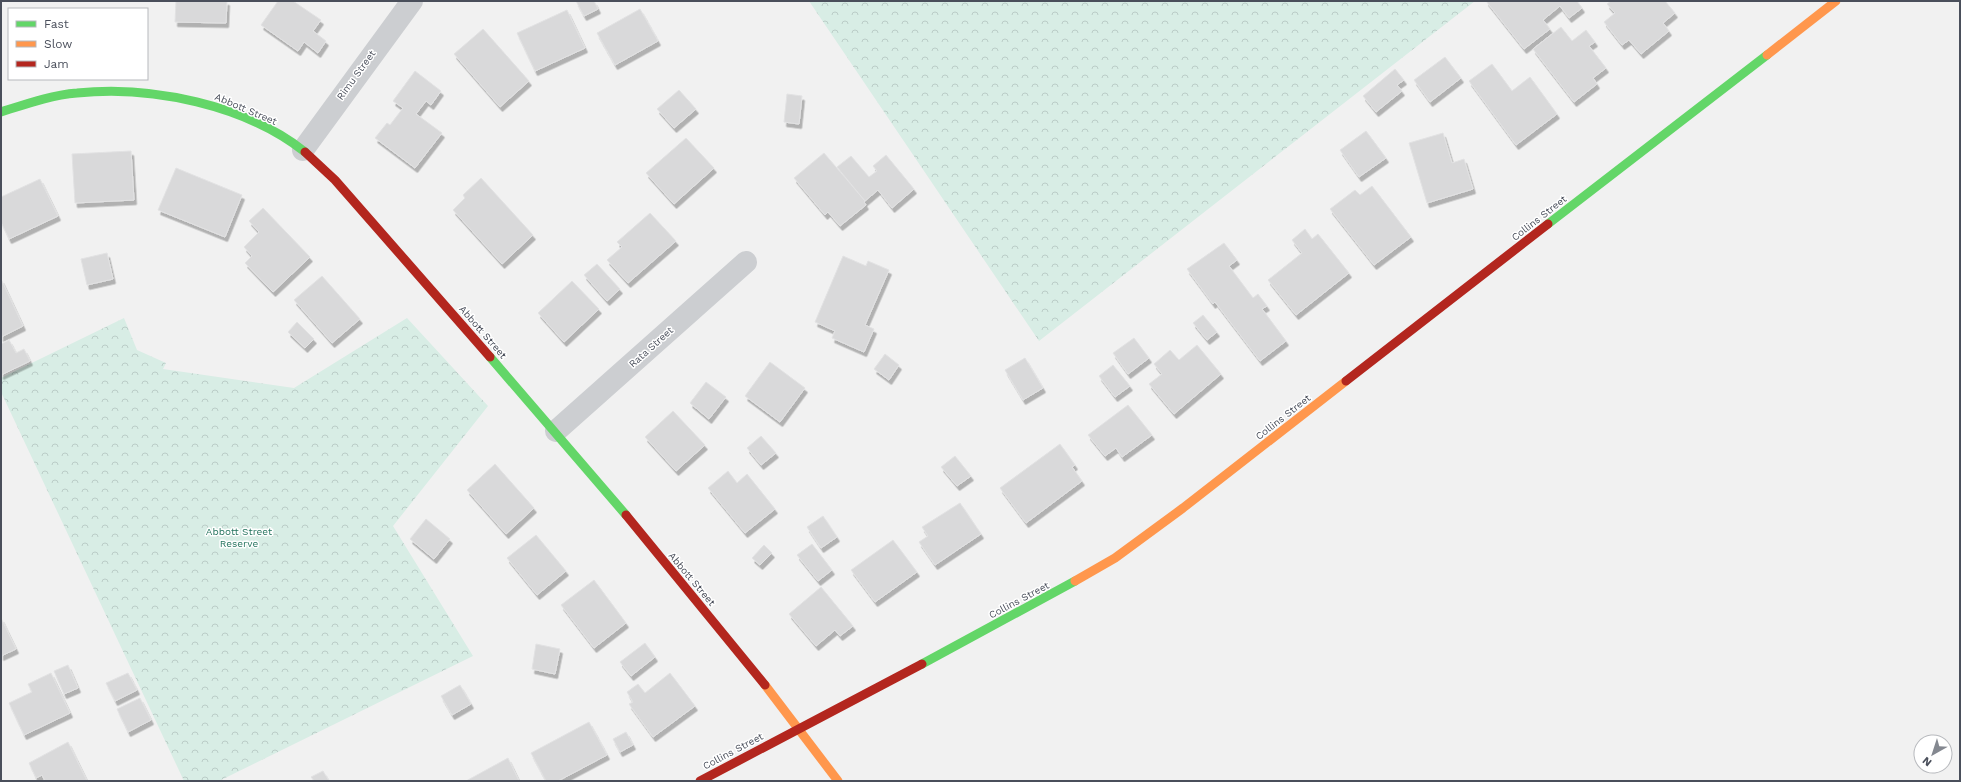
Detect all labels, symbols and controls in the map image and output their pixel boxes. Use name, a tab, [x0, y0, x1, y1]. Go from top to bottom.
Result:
legend	[8, 8, 148, 80]
text: Fast	[44, 17, 69, 31]
text: Slow	[44, 37, 72, 51]
street label: Rimu Street	[334, 47, 378, 102]
text: Jam	[44, 57, 69, 71]
street label: Abbott Street	[213, 91, 279, 127]
street label: Collins Street	[1509, 193, 1569, 243]
street label: Abbott Street	[457, 303, 509, 361]
street label: Rata Street	[627, 324, 676, 370]
street label: Collins Street	[1253, 392, 1313, 442]
park label: Abbott Street Reserve	[206, 526, 273, 549]
street label: Abbott Street	[666, 550, 718, 609]
street label: Collins Street	[987, 579, 1052, 620]
street label: Collins Street	[701, 730, 766, 771]
north arrow	[1913, 734, 1953, 774]
text: N	[1920, 754, 1934, 769]

